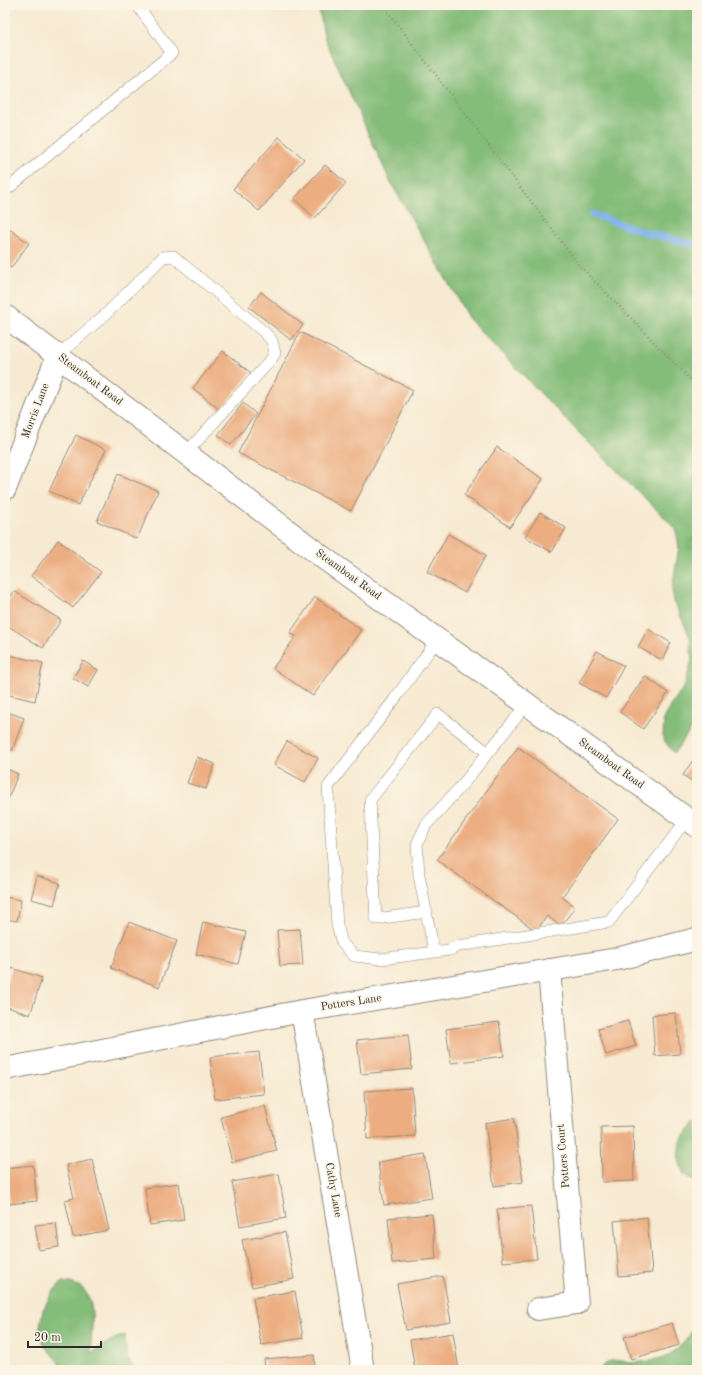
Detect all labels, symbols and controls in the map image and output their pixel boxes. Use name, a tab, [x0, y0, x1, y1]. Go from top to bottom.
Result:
street label: Steamboat Road	[56, 352, 125, 408]
street label: Morris Lane	[20, 382, 52, 440]
street label: Steamboat Road	[313, 548, 383, 602]
street label: Steamboat Road	[576, 737, 646, 791]
street label: Potters Lane	[320, 993, 382, 1013]
street label: Potters Court	[556, 1123, 572, 1189]
street label: Cathy Lane	[323, 1162, 343, 1218]
scale bar	[28, 1323, 101, 1349]
text: 20 m	[34, 1332, 61, 1344]

